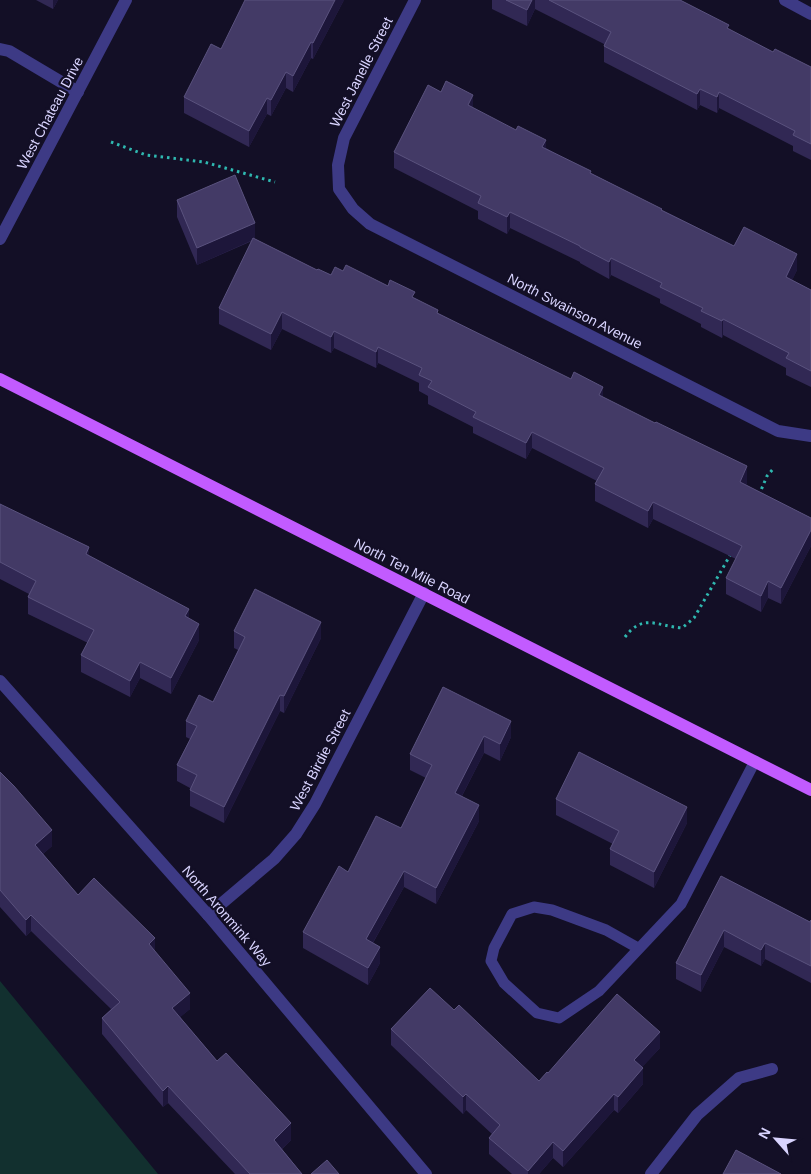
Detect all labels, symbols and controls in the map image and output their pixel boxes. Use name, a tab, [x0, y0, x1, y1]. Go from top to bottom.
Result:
street label: West Janelle Street	[326, 14, 396, 130]
street label: West Chateau Drive	[14, 54, 87, 172]
street label: North Swainson Avenue	[505, 270, 645, 352]
street label: North Ten Mile Road	[352, 535, 472, 607]
street label: West Birdie Street	[287, 706, 354, 813]
street label: North Aronmink Way	[179, 863, 275, 969]
north arrow	[751, 1114, 801, 1164]
text: N	[755, 1125, 774, 1141]

